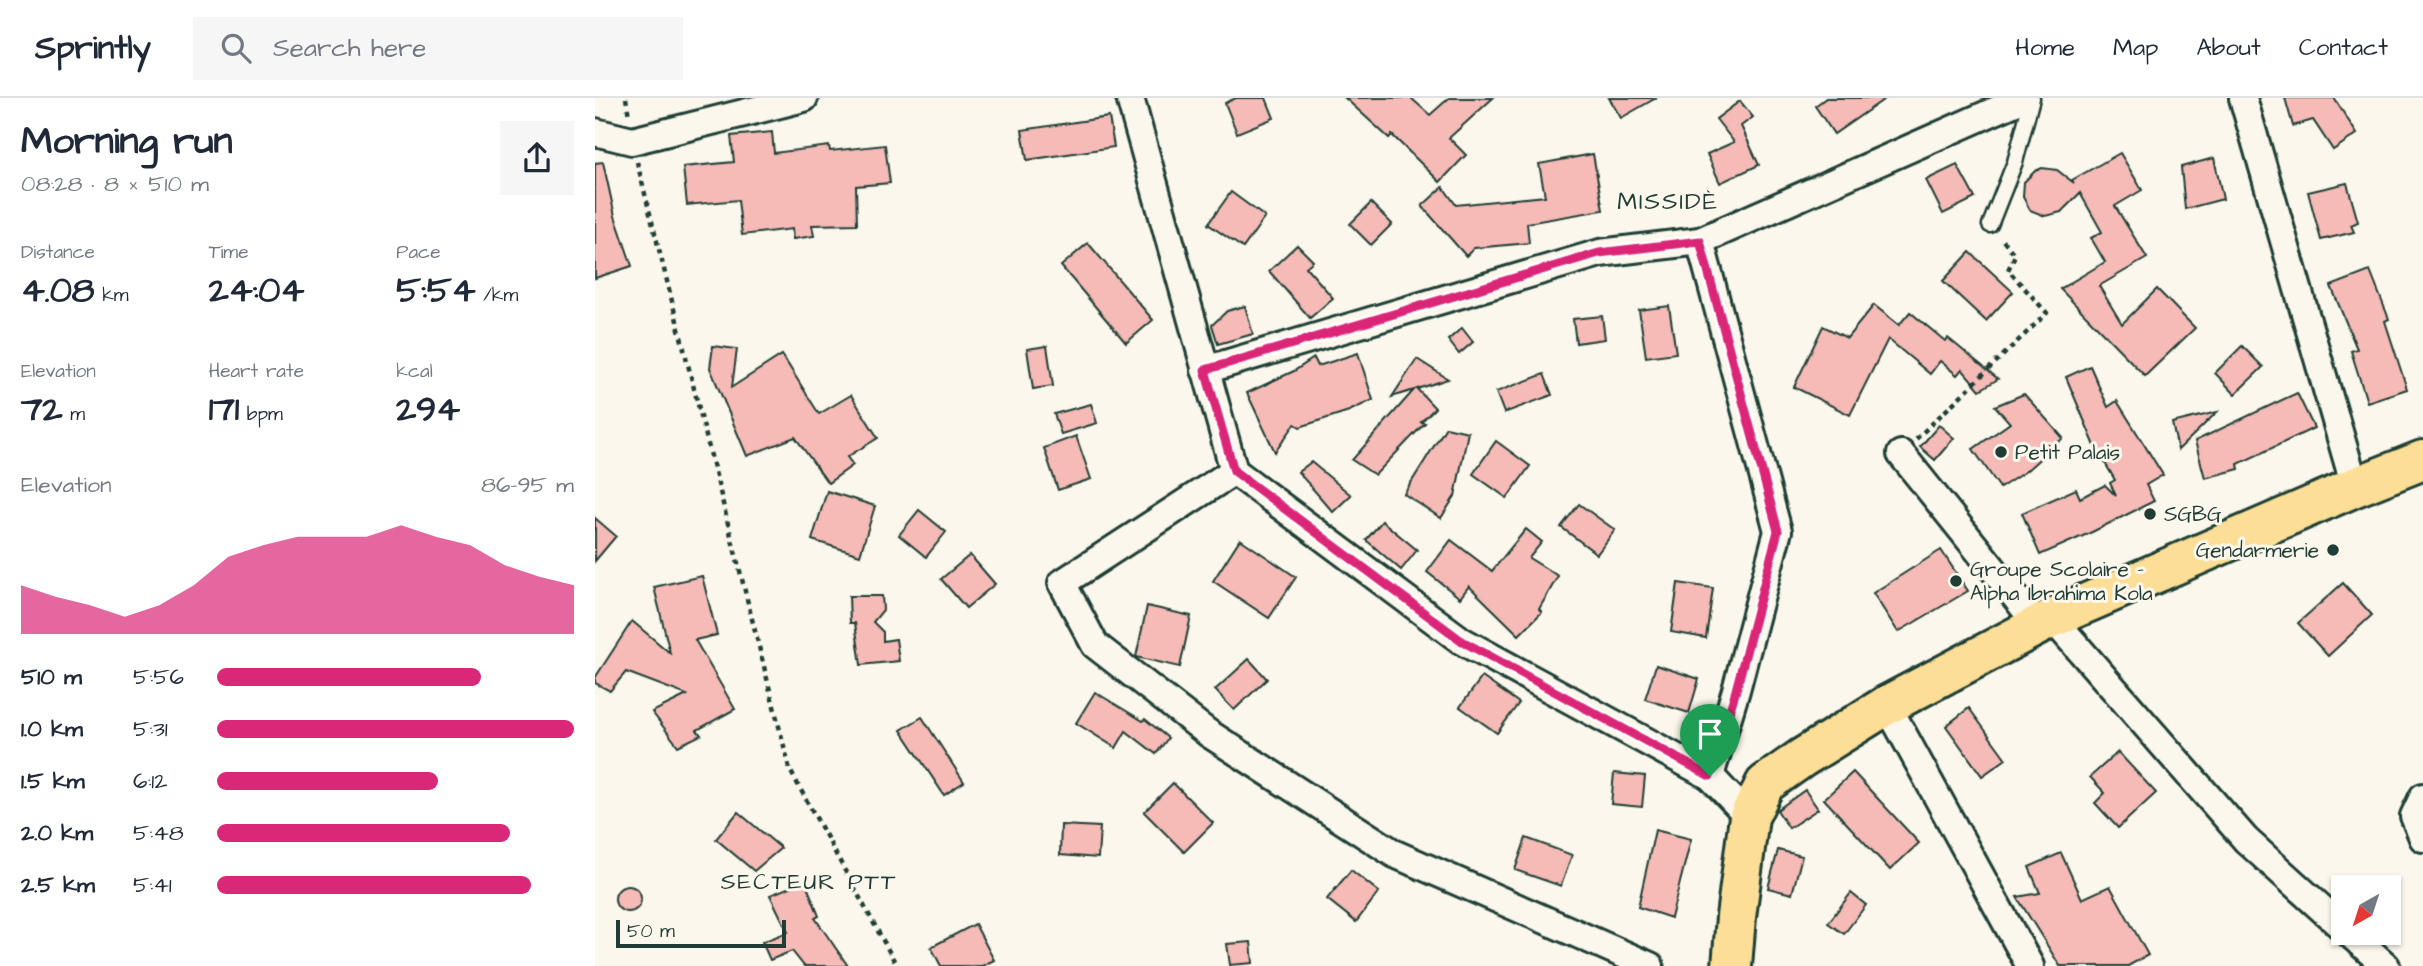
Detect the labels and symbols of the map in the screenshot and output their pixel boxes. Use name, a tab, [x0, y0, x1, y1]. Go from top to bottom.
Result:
district label: MISSIDÈ	[1617, 185, 1719, 219]
place label: Petit Palais	[2015, 438, 2120, 467]
marker: Petit Palais	[1993, 444, 2009, 460]
place label: SGBG	[2164, 500, 2222, 529]
marker: SGBG	[2142, 506, 2158, 522]
place label: Gendarmerie	[2196, 536, 2319, 565]
marker: Gendarmerie	[2325, 542, 2341, 558]
place label: Groupe Scolaire - Alpha Ibrahima Kola	[1970, 555, 2153, 609]
marker: Groupe Scolaire - Alpha Ibrahima Kola	[1948, 573, 1964, 589]
pin	[1680, 704, 1740, 776]
district label: SECTEUR PTT	[721, 866, 897, 898]
north arrow	[2331, 875, 2401, 945]
scale bar	[616, 917, 786, 949]

